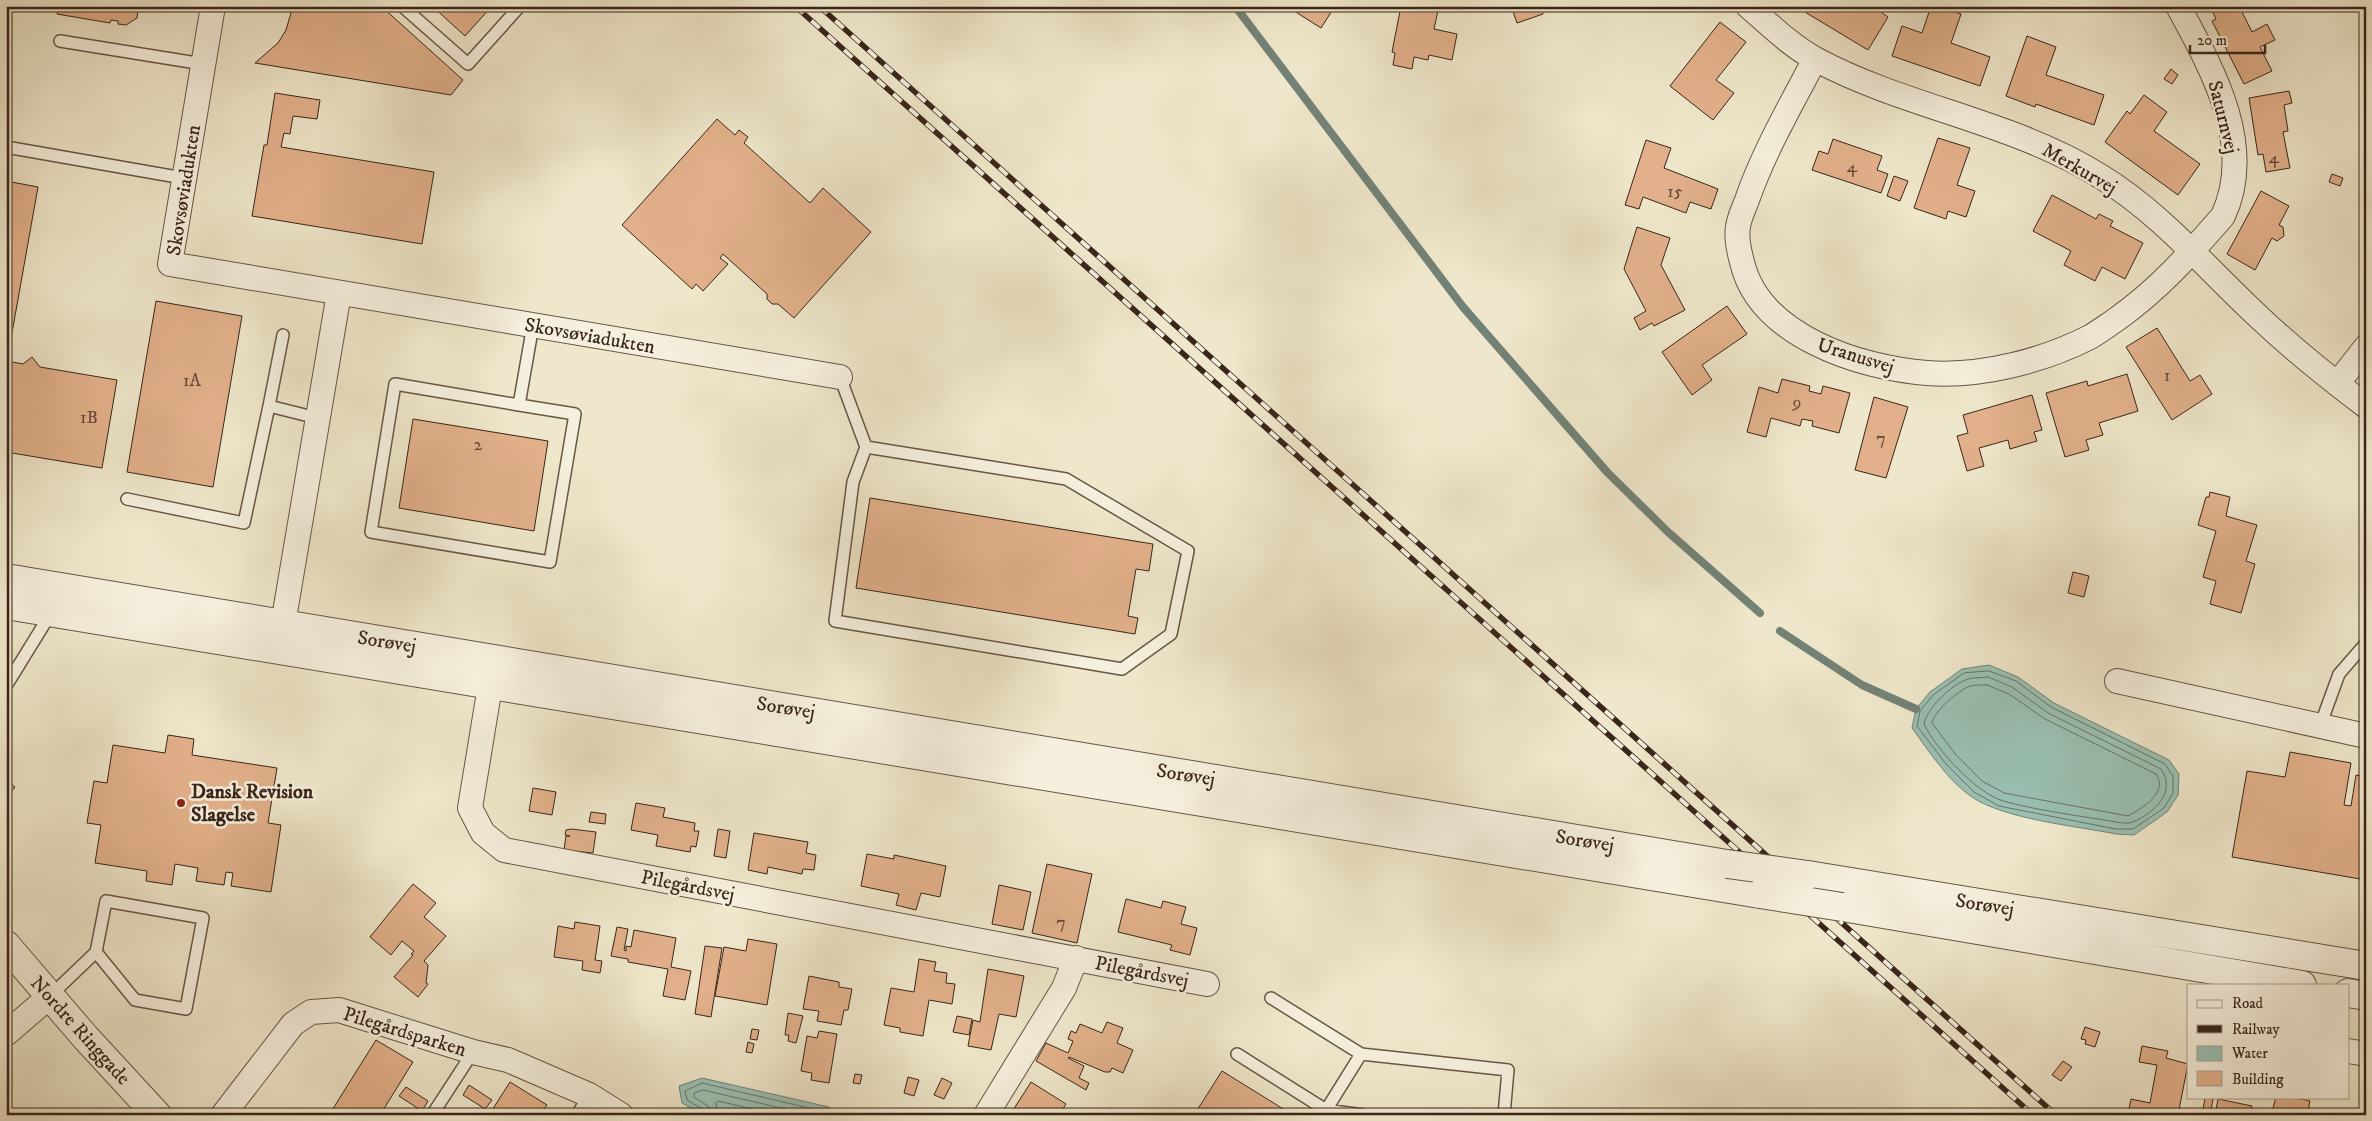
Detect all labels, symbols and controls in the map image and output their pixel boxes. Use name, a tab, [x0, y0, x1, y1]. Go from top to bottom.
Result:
scale bar	[2190, 22, 2264, 54]
text: 20 m	[2197, 31, 2227, 50]
street label: Saturnvej	[2201, 78, 2244, 157]
street label: Skovsøviadukten	[162, 122, 207, 257]
street label: Merkurvej	[2037, 138, 2121, 201]
house number: 4	[2269, 147, 2280, 169]
house number: 4	[1847, 156, 1858, 178]
house number: 15	[1667, 181, 1683, 203]
street label: Skovsøviadukten	[522, 313, 658, 360]
street label: Uranusvej	[1814, 333, 1897, 380]
house number: 1	[2164, 365, 2170, 387]
house number: 1A	[183, 370, 202, 392]
house number: 9	[1792, 392, 1801, 414]
house number: 1B	[80, 407, 98, 429]
house number: 7	[1876, 428, 1886, 450]
house number: 2	[474, 434, 483, 456]
street label: Sorøvej	[356, 626, 418, 659]
street label: Sorøvej	[755, 692, 817, 725]
street label: Sorøvej	[1155, 759, 1217, 792]
place label: Dansk Revision Slagelse	[191, 780, 314, 828]
marker: Dansk Revision Slagelse	[175, 797, 187, 809]
street label: Sorøvej	[1554, 825, 1616, 858]
street label: Pilegårdsvej	[639, 865, 737, 908]
street label: Sorøvej	[1954, 889, 2016, 922]
house number: 7	[1056, 912, 1066, 934]
street label: Pilegårdsvej	[1093, 951, 1191, 994]
street label: Nordre Ringgade	[24, 971, 135, 1091]
legend	[2187, 984, 2350, 1098]
text: Road	[2232, 994, 2264, 1013]
street label: Pilegårdsparken	[340, 1002, 470, 1063]
text: Railway	[2232, 1020, 2280, 1039]
text: Water	[2231, 1044, 2268, 1063]
text: Building	[2232, 1070, 2284, 1089]

